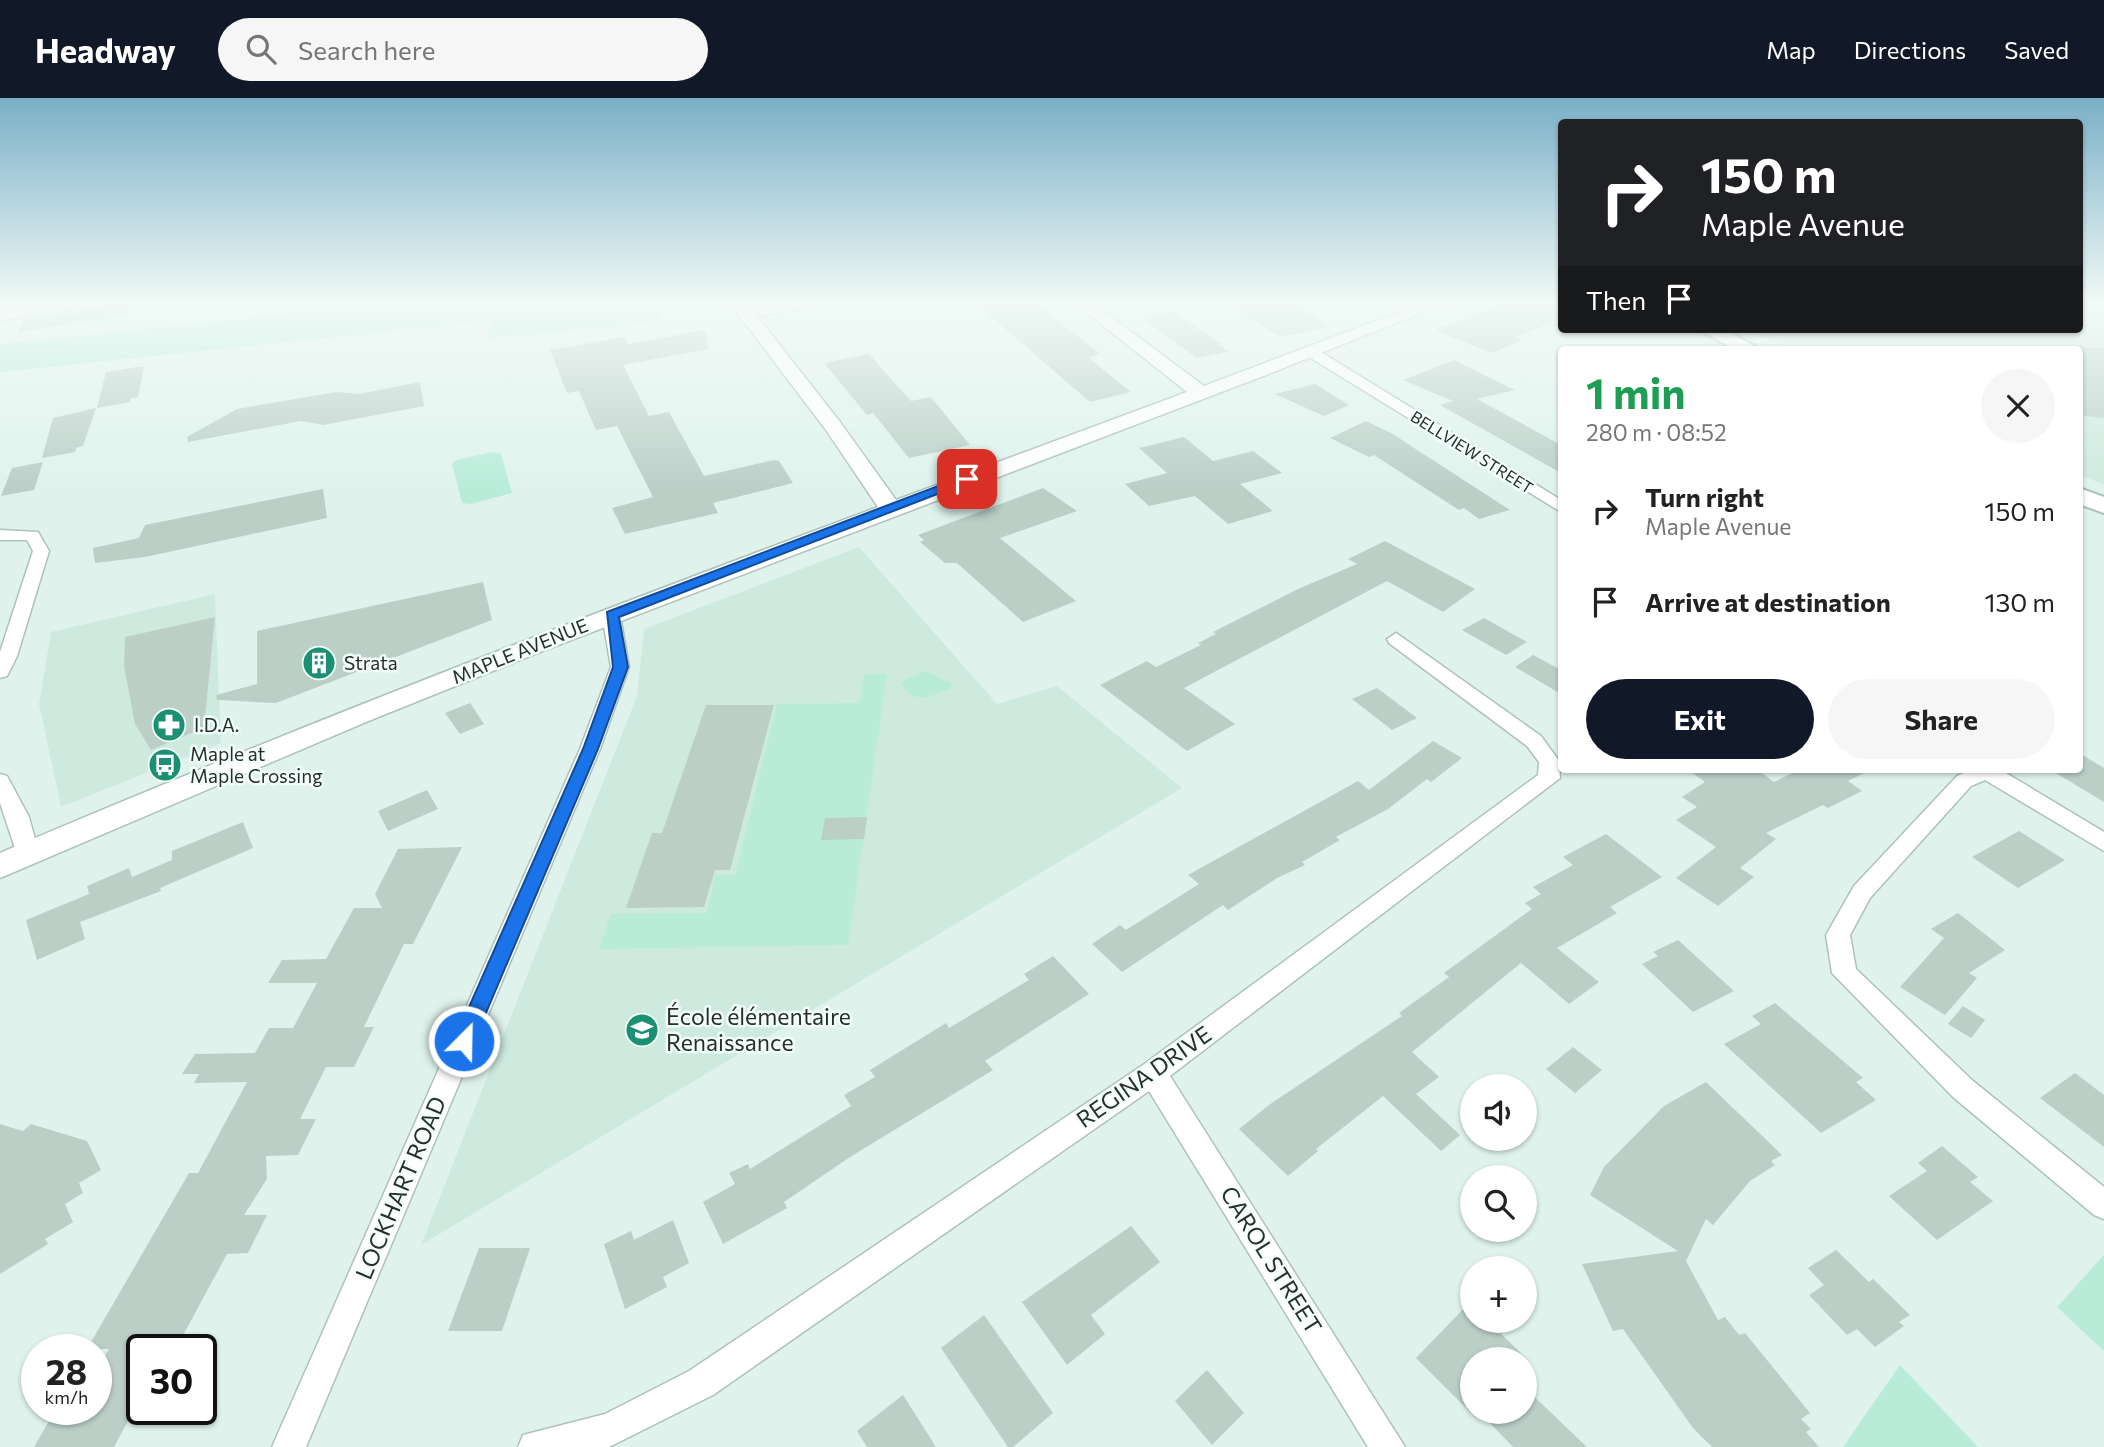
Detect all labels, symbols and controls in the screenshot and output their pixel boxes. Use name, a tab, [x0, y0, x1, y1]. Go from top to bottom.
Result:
search box	[218, 18, 708, 81]
text: Headway	[35, 29, 176, 70]
icon: search	[242, 30, 280, 68]
text: Search here	[298, 34, 436, 65]
text: Map	[1766, 35, 1816, 64]
text: Directions	[1854, 35, 1966, 64]
text: Saved	[2004, 35, 2069, 64]
text: 150 m	[1701, 143, 1836, 203]
icon: right	[1586, 147, 1677, 238]
text: Maple Avenue	[1701, 203, 1905, 243]
icon: arrive	[1660, 280, 1698, 318]
text: Then	[1586, 284, 1646, 315]
text: 1 min	[1586, 366, 1686, 418]
button: close	[1981, 369, 2055, 443]
street label: BELLVIEW STREET	[1408, 406, 1537, 497]
text: 280 m · 08:52	[1586, 418, 1727, 446]
pin	[937, 449, 997, 509]
icon: arrive	[948, 460, 986, 498]
text: Turn right	[1645, 481, 1764, 512]
icon: right	[1586, 492, 1624, 530]
text: 150 m	[1984, 495, 2055, 526]
text: Maple Avenue	[1645, 512, 1791, 540]
icon: arrive	[1586, 583, 1624, 621]
text: Arrive at destination	[1645, 586, 1891, 617]
text: 130 m	[1984, 586, 2055, 617]
street label: MAPLE AVENUE	[448, 613, 591, 688]
building icon: Strata	[300, 644, 338, 682]
place label: Strata	[344, 651, 398, 674]
button: Exit	[1586, 679, 1814, 759]
button: Share	[1828, 679, 2055, 759]
pharmacy icon: I.D.A.	[150, 706, 188, 744]
place label: I.D.A.	[194, 713, 239, 736]
place label: Maple at Maple Crossing	[190, 742, 322, 787]
bus stop icon: Maple at Maple Crossing	[146, 746, 184, 784]
place label: École élémentaire Renaissance	[666, 1002, 851, 1056]
position arrow	[427, 1004, 501, 1078]
school or university icon: École élémentaire Renaissance	[623, 1011, 661, 1049]
street label: REGINA DRIVE	[1071, 1019, 1216, 1133]
map controls	[1460, 1074, 1537, 1424]
button: sound	[1460, 1074, 1537, 1151]
street label: LOCKHART ROAD	[349, 1092, 451, 1283]
button: search	[1460, 1165, 1537, 1242]
street label: CAROL STREET	[1215, 1181, 1328, 1339]
button: +	[1460, 1256, 1537, 1333]
speed limit sign: 30	[126, 1334, 217, 1425]
button: −	[1460, 1347, 1537, 1424]
text: 28	[46, 1349, 87, 1392]
text: km/h	[45, 1386, 88, 1408]

